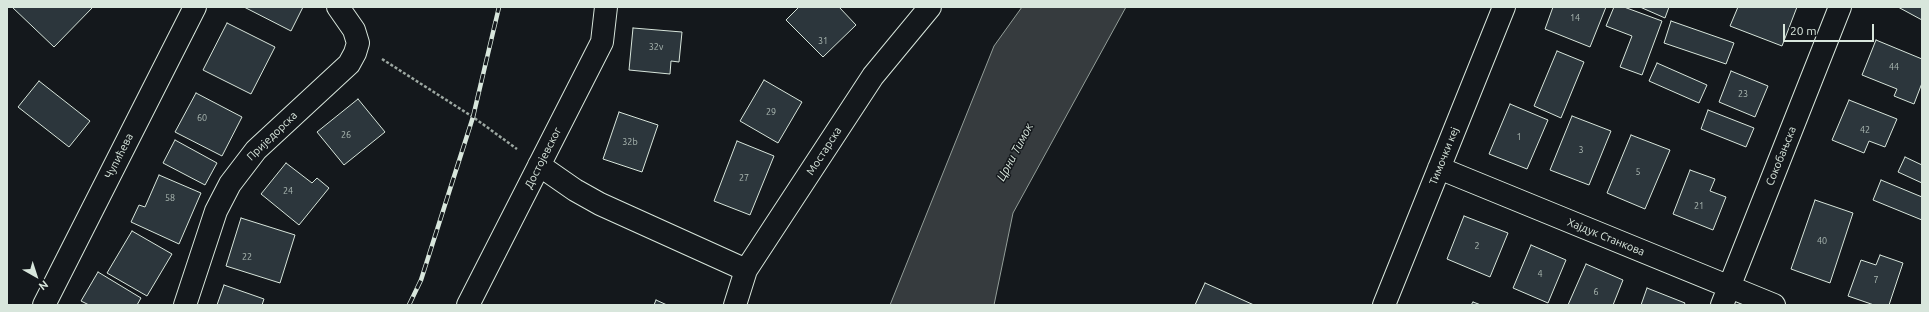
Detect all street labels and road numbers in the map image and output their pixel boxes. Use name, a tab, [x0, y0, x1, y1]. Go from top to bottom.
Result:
street label: Приједорска	[244, 109, 300, 163]
street label: Мостарска	[804, 124, 844, 178]
street label: Сокобањска	[1763, 124, 1799, 188]
street label: Достојевског	[522, 125, 564, 191]
street label: Тимочки кеј	[1426, 125, 1462, 187]
street label: Чупићева	[102, 131, 136, 181]
street label: Хајдук Станкова	[1565, 215, 1647, 259]

